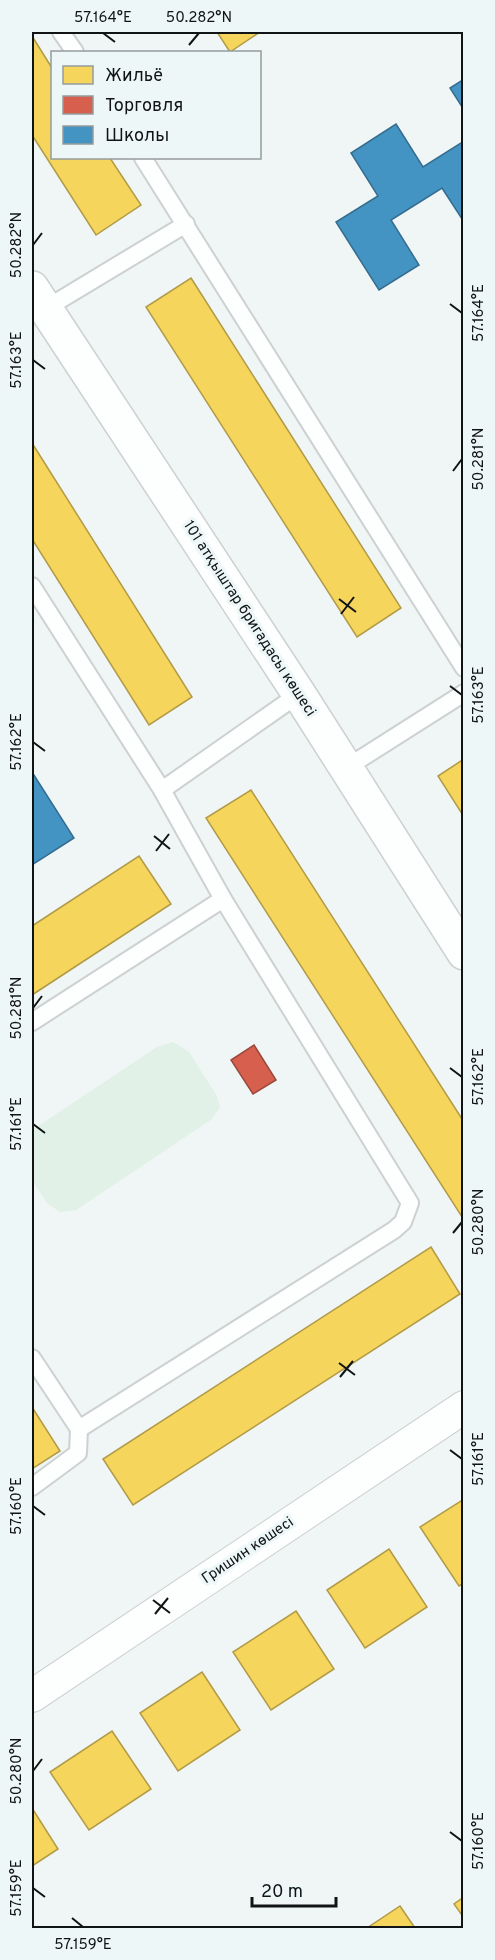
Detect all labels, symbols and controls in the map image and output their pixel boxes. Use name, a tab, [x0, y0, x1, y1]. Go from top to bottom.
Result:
text: 57.164°E	[74, 9, 132, 28]
text: 50.282°N	[166, 9, 232, 28]
legend	[51, 51, 261, 159]
text: Жильё	[105, 65, 163, 88]
text: Торговля	[105, 95, 183, 118]
text: Школы	[105, 125, 169, 148]
text: 50.282°N	[8, 212, 27, 278]
text: 57.164°E	[470, 284, 489, 342]
text: 57.163°E	[8, 331, 27, 389]
text: 50.281°N	[470, 428, 489, 490]
street label: 101 атқыштар бригадасы көшесі	[179, 518, 319, 720]
text: 57.163°E	[470, 666, 489, 724]
text: 57.162°E	[8, 713, 27, 771]
text: 50.281°N	[8, 977, 27, 1039]
text: 57.162°E	[470, 1048, 489, 1106]
text: 57.161°E	[8, 1097, 27, 1151]
text: 50.280°N	[470, 1189, 489, 1255]
text: 57.161°E	[470, 1432, 489, 1486]
text: 57.160°E	[8, 1477, 27, 1535]
street label: Гришин көшесі	[198, 1513, 298, 1589]
text: 50.280°N	[8, 1738, 27, 1804]
text: 57.160°E	[470, 1812, 489, 1870]
text: 57.159°E	[8, 1859, 27, 1917]
scale bar	[252, 1870, 336, 1908]
text: 20 m	[261, 1881, 303, 1904]
text: 57.159°E	[54, 1936, 112, 1955]

